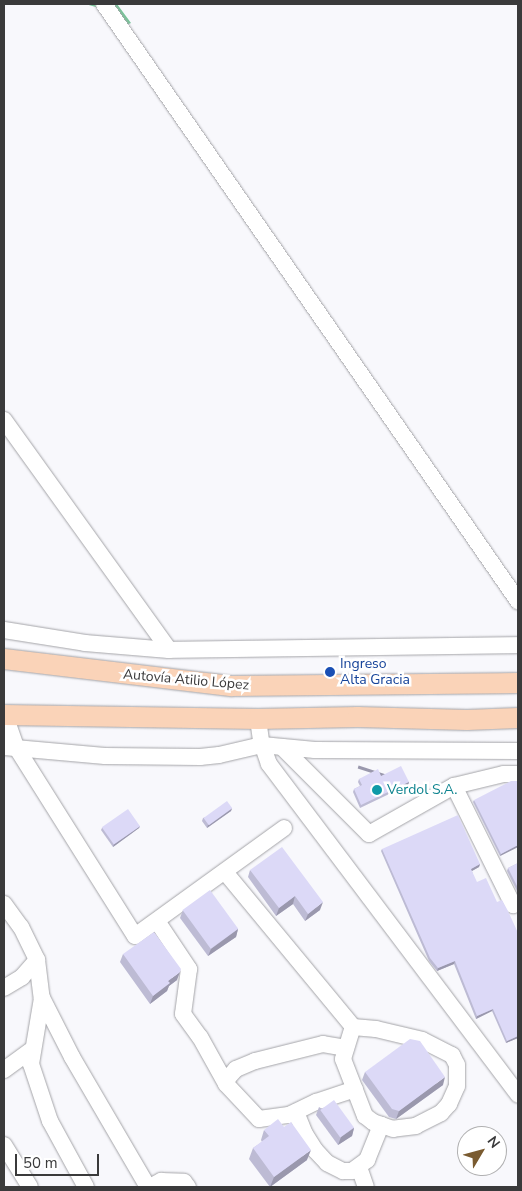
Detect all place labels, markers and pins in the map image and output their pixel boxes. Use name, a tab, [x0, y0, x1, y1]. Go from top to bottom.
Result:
place label: Ingreso Alta Gracia	[340, 656, 410, 689]
marker: Ingreso Alta Gracia	[324, 666, 336, 678]
place label: Verdol S.A.	[387, 782, 458, 798]
marker: Verdol S.A.	[371, 784, 383, 796]

